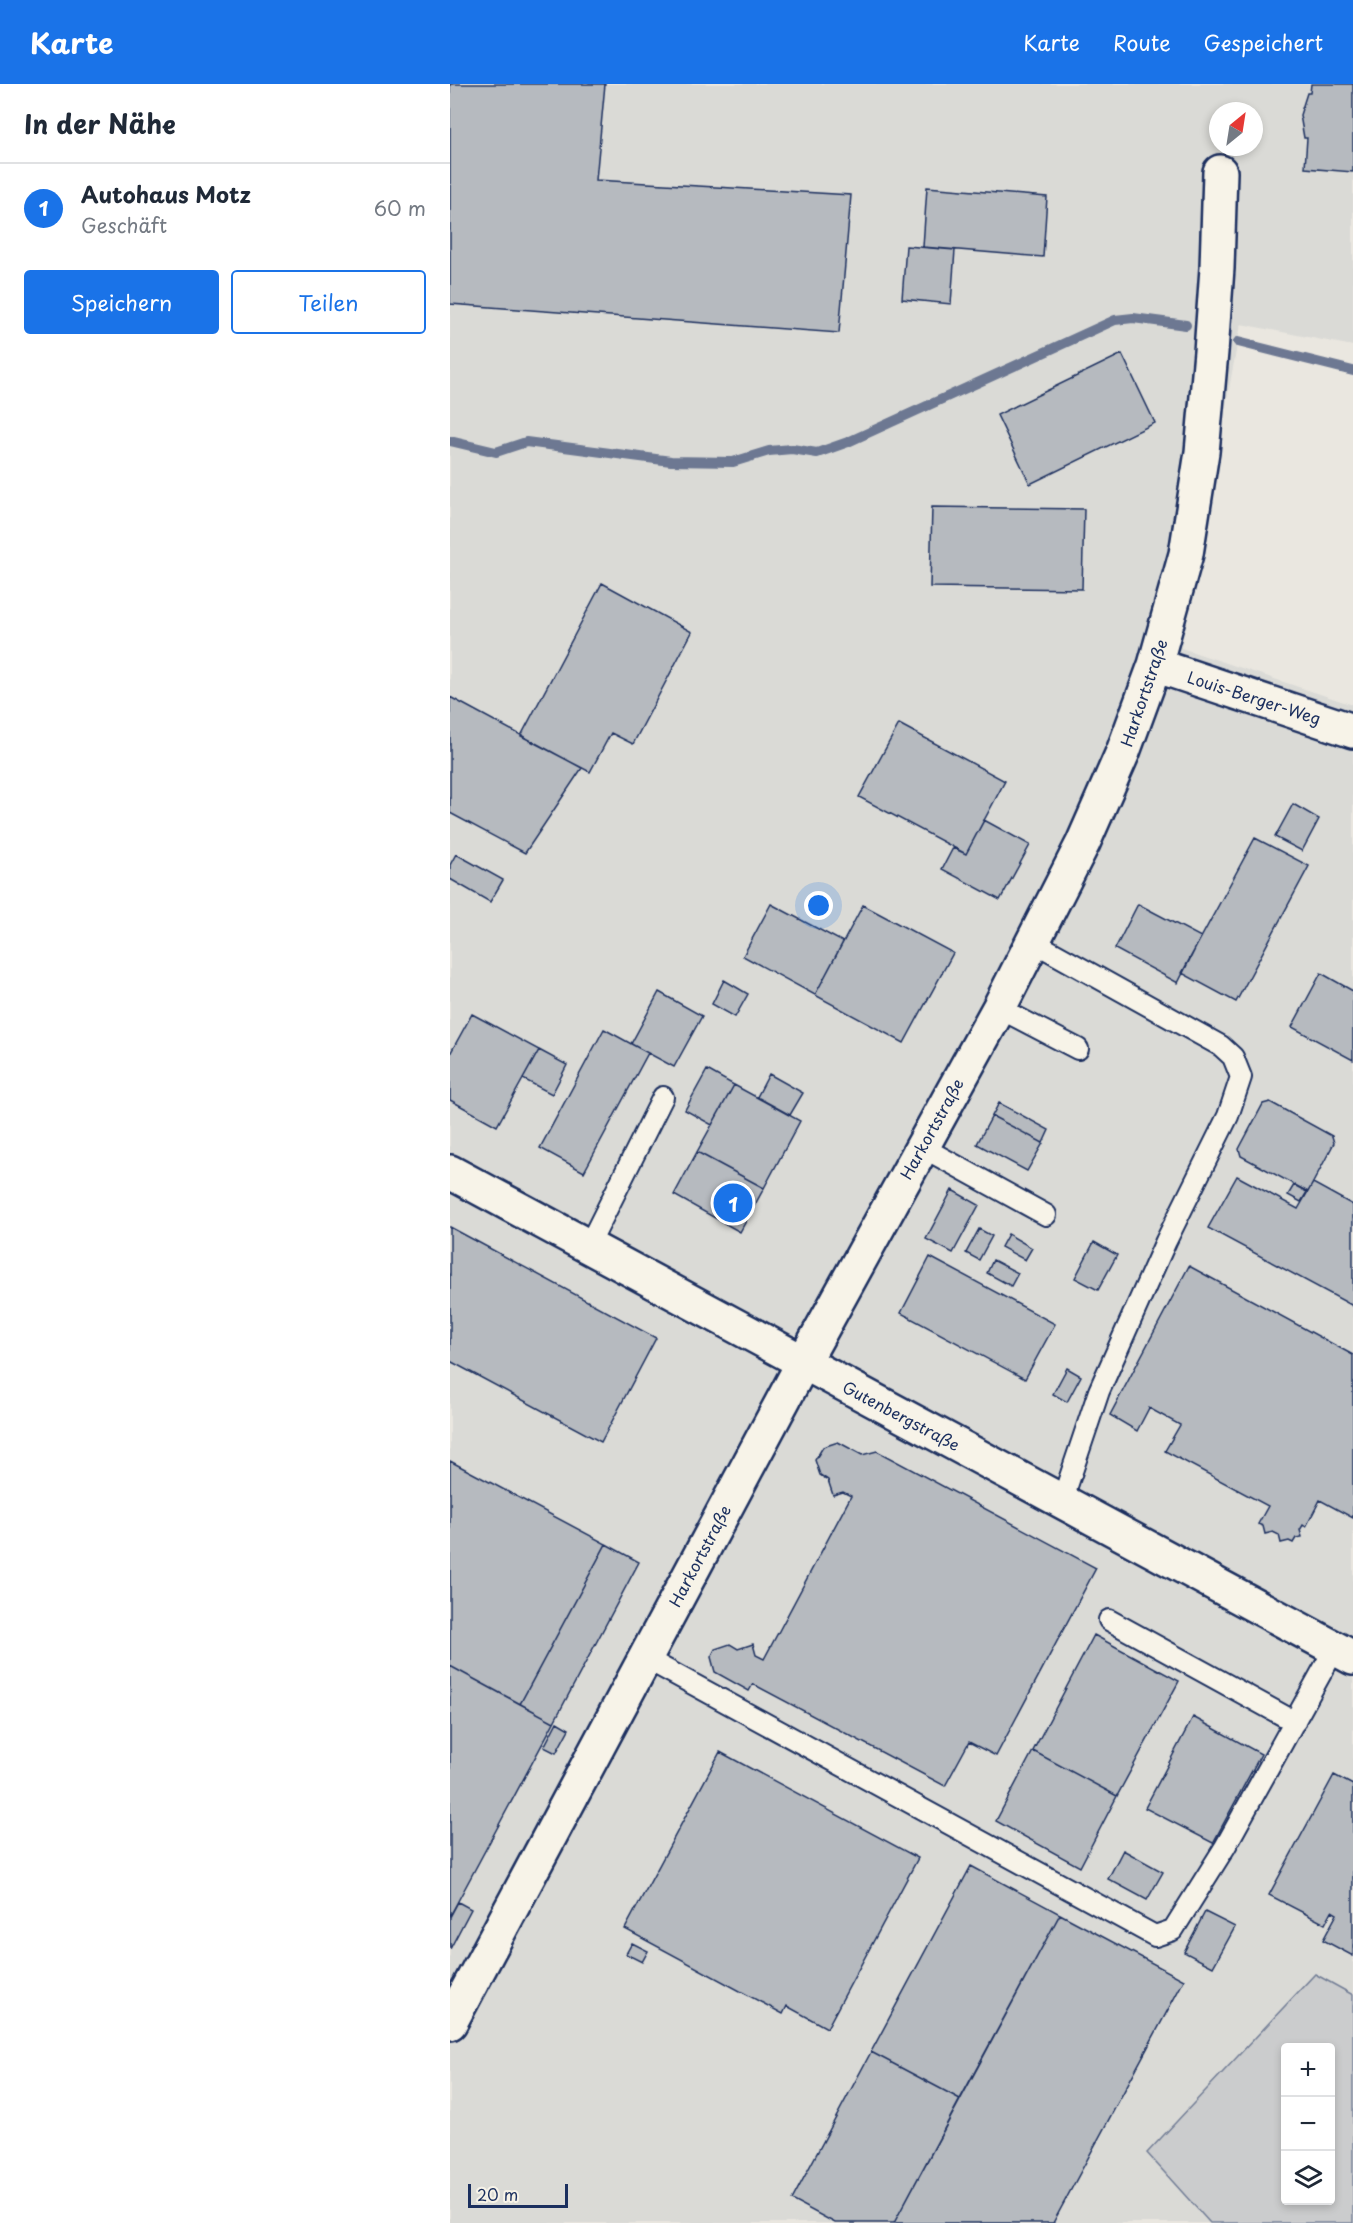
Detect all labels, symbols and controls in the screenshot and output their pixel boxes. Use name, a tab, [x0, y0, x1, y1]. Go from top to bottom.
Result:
text: Karte	[30, 21, 113, 64]
text: Karte	[1023, 26, 1080, 58]
text: Route	[1113, 26, 1171, 58]
text: Gespeichert	[1204, 26, 1323, 58]
north arrow	[1209, 102, 1263, 156]
text: In der Nähe	[24, 104, 176, 143]
text: Autohaus Motz	[81, 177, 251, 210]
text: 1	[39, 193, 48, 223]
text: 60 m	[374, 193, 426, 223]
text: Geschäft	[81, 210, 167, 240]
button: Speichern	[24, 270, 219, 334]
button: Teilen	[231, 270, 426, 334]
street label: Harkortstraße	[1113, 636, 1173, 750]
street label: Louis-Berger-Weg	[1185, 664, 1324, 730]
your location	[804, 891, 833, 920]
street label: Harkortstraße	[893, 1074, 969, 1183]
pin: 1	[714, 1180, 752, 1226]
street label: Gutenbergstraße	[839, 1374, 964, 1456]
street label: Harkortstraße	[662, 1500, 736, 1611]
map controls	[1281, 2043, 1335, 2205]
button: +	[1281, 2043, 1335, 2097]
button: −	[1281, 2097, 1335, 2151]
button: layers	[1281, 2151, 1335, 2205]
scale bar	[468, 2181, 568, 2208]
text: 20 m	[477, 2182, 518, 2206]

